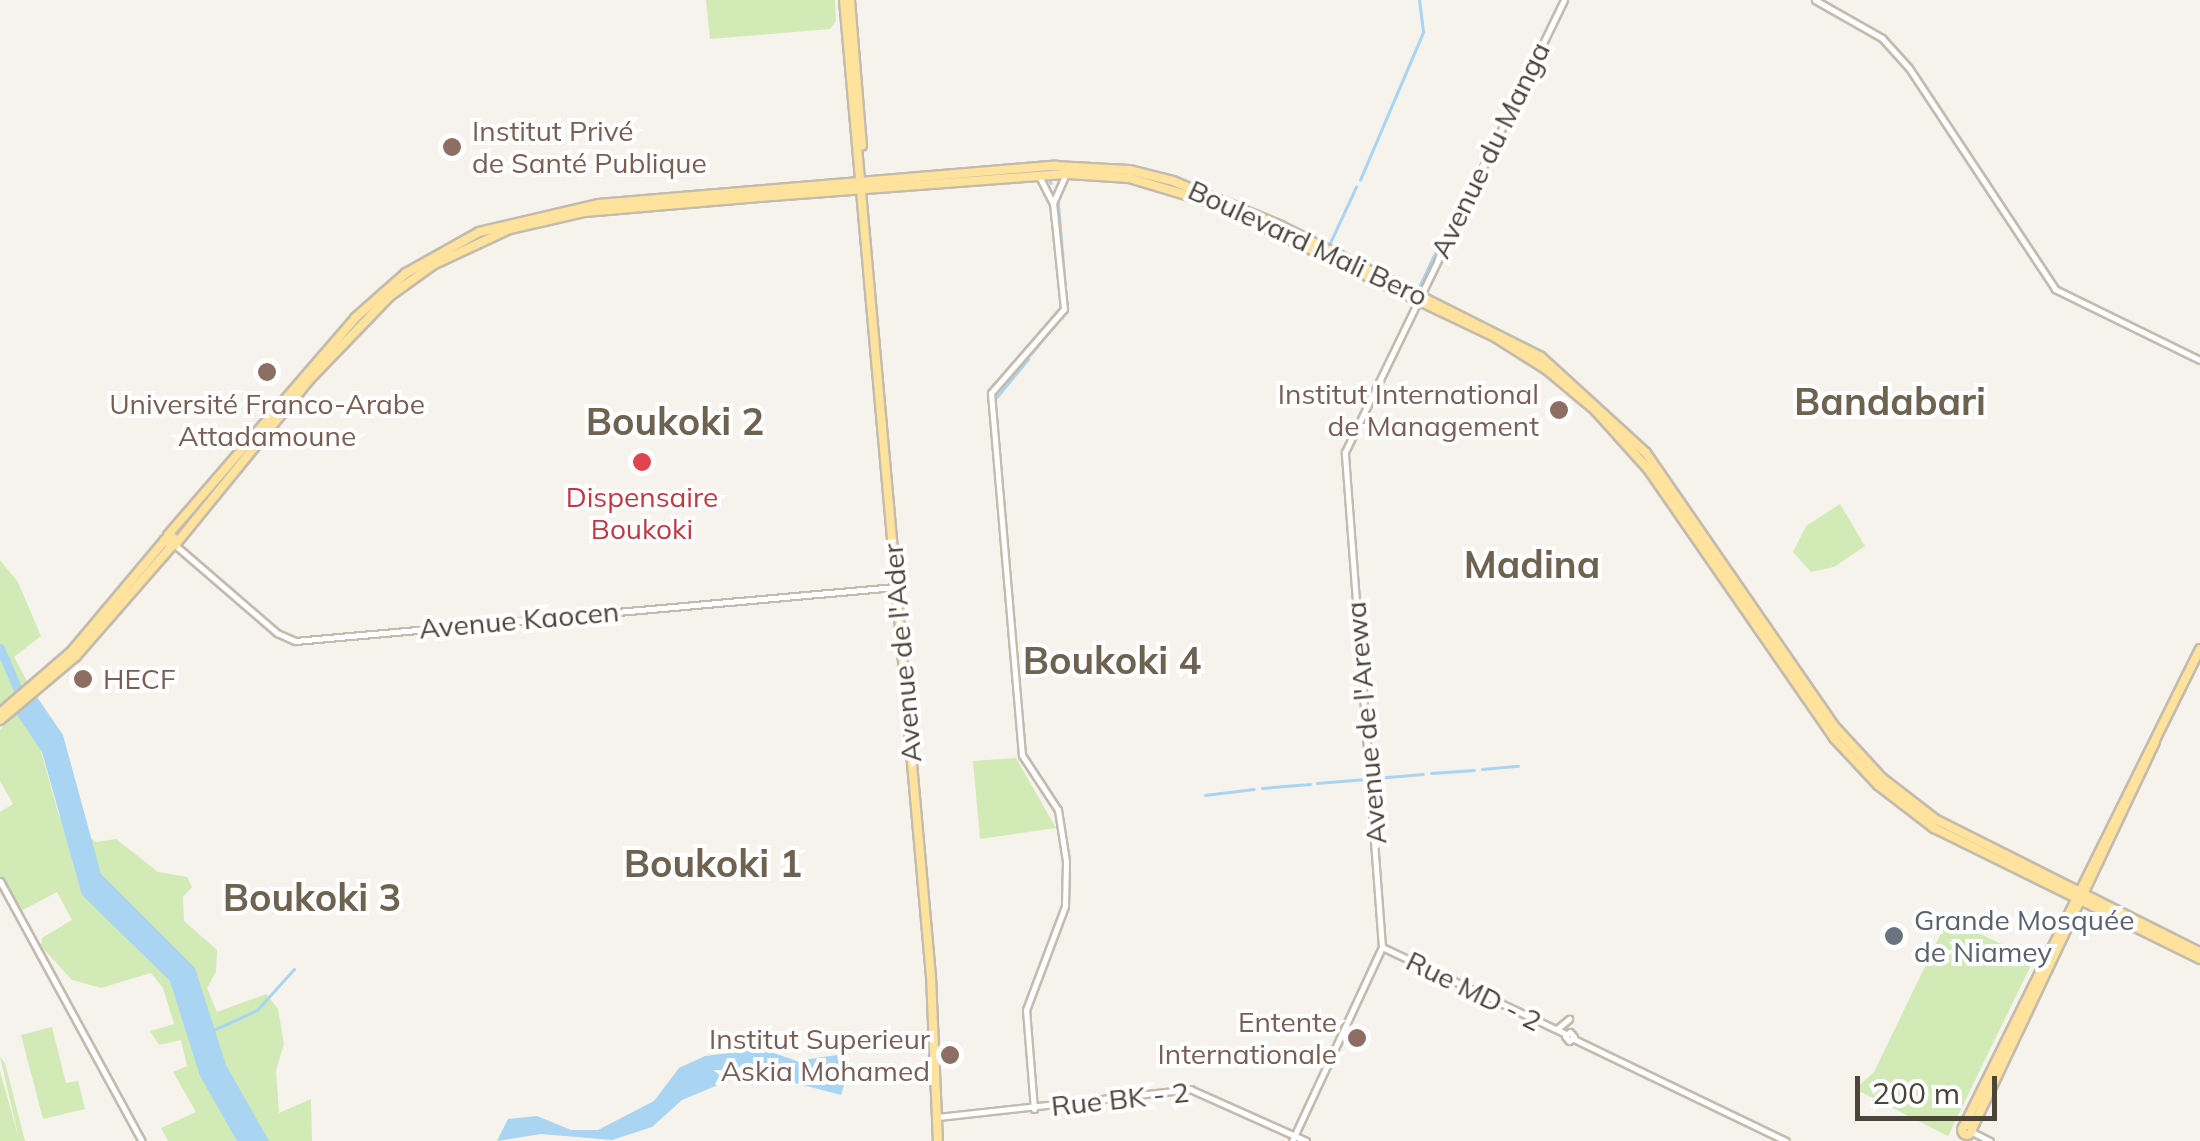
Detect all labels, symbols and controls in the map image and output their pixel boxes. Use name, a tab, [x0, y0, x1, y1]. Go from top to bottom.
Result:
street label: Avenue du Manga	[1423, 37, 1557, 263]
place label: Institut Privé de Santé Publique	[472, 114, 707, 180]
marker: Institut Privé de Santé Publique	[441, 136, 463, 158]
street label: Boulevard Mali Bero	[1183, 173, 1433, 313]
marker: Université Franco-Arabe Attadamoune	[256, 361, 278, 383]
place label: Institut International de Management	[1278, 377, 1539, 443]
district label: Bandabari	[1794, 379, 1986, 425]
place label: Université Franco-Arabe Attadamoune	[109, 387, 425, 453]
district label: Boukoki 2	[586, 399, 764, 445]
marker: Institut International de Management	[1548, 399, 1570, 421]
marker: Dispensaire Boukoki	[629, 449, 655, 475]
place label: Dispensaire Boukoki	[566, 480, 718, 546]
street label: Avenue de l'Ader	[876, 542, 928, 764]
district label: Madina	[1464, 542, 1600, 588]
street label: Avenue Kaocen	[418, 595, 620, 645]
street label: Avenue de l'Arewa	[1339, 600, 1393, 846]
district label: Boukoki 4	[1023, 638, 1201, 684]
place label: HECF	[103, 662, 176, 696]
marker: HECF	[72, 668, 94, 690]
district label: Boukoki 1	[624, 841, 802, 887]
district label: Boukoki 3	[223, 875, 401, 921]
place label: Grande Mosquée de Niamey	[1914, 903, 2134, 969]
marker: Grande Mosquée de Niamey	[1883, 925, 1905, 947]
street label: Rue MD - 2	[1401, 944, 1547, 1038]
place label: Entente Internationale	[1158, 1005, 1337, 1071]
place label: Institut Superieur Askia Mohamed	[709, 1022, 930, 1088]
marker: Entente Internationale	[1346, 1027, 1368, 1049]
marker: Institut Superieur Askia Mohamed	[939, 1044, 961, 1066]
scale bar	[1860, 1056, 2002, 1118]
text: 200 m	[1872, 1074, 1960, 1112]
street label: Rue BK - 2	[1049, 1075, 1191, 1123]

